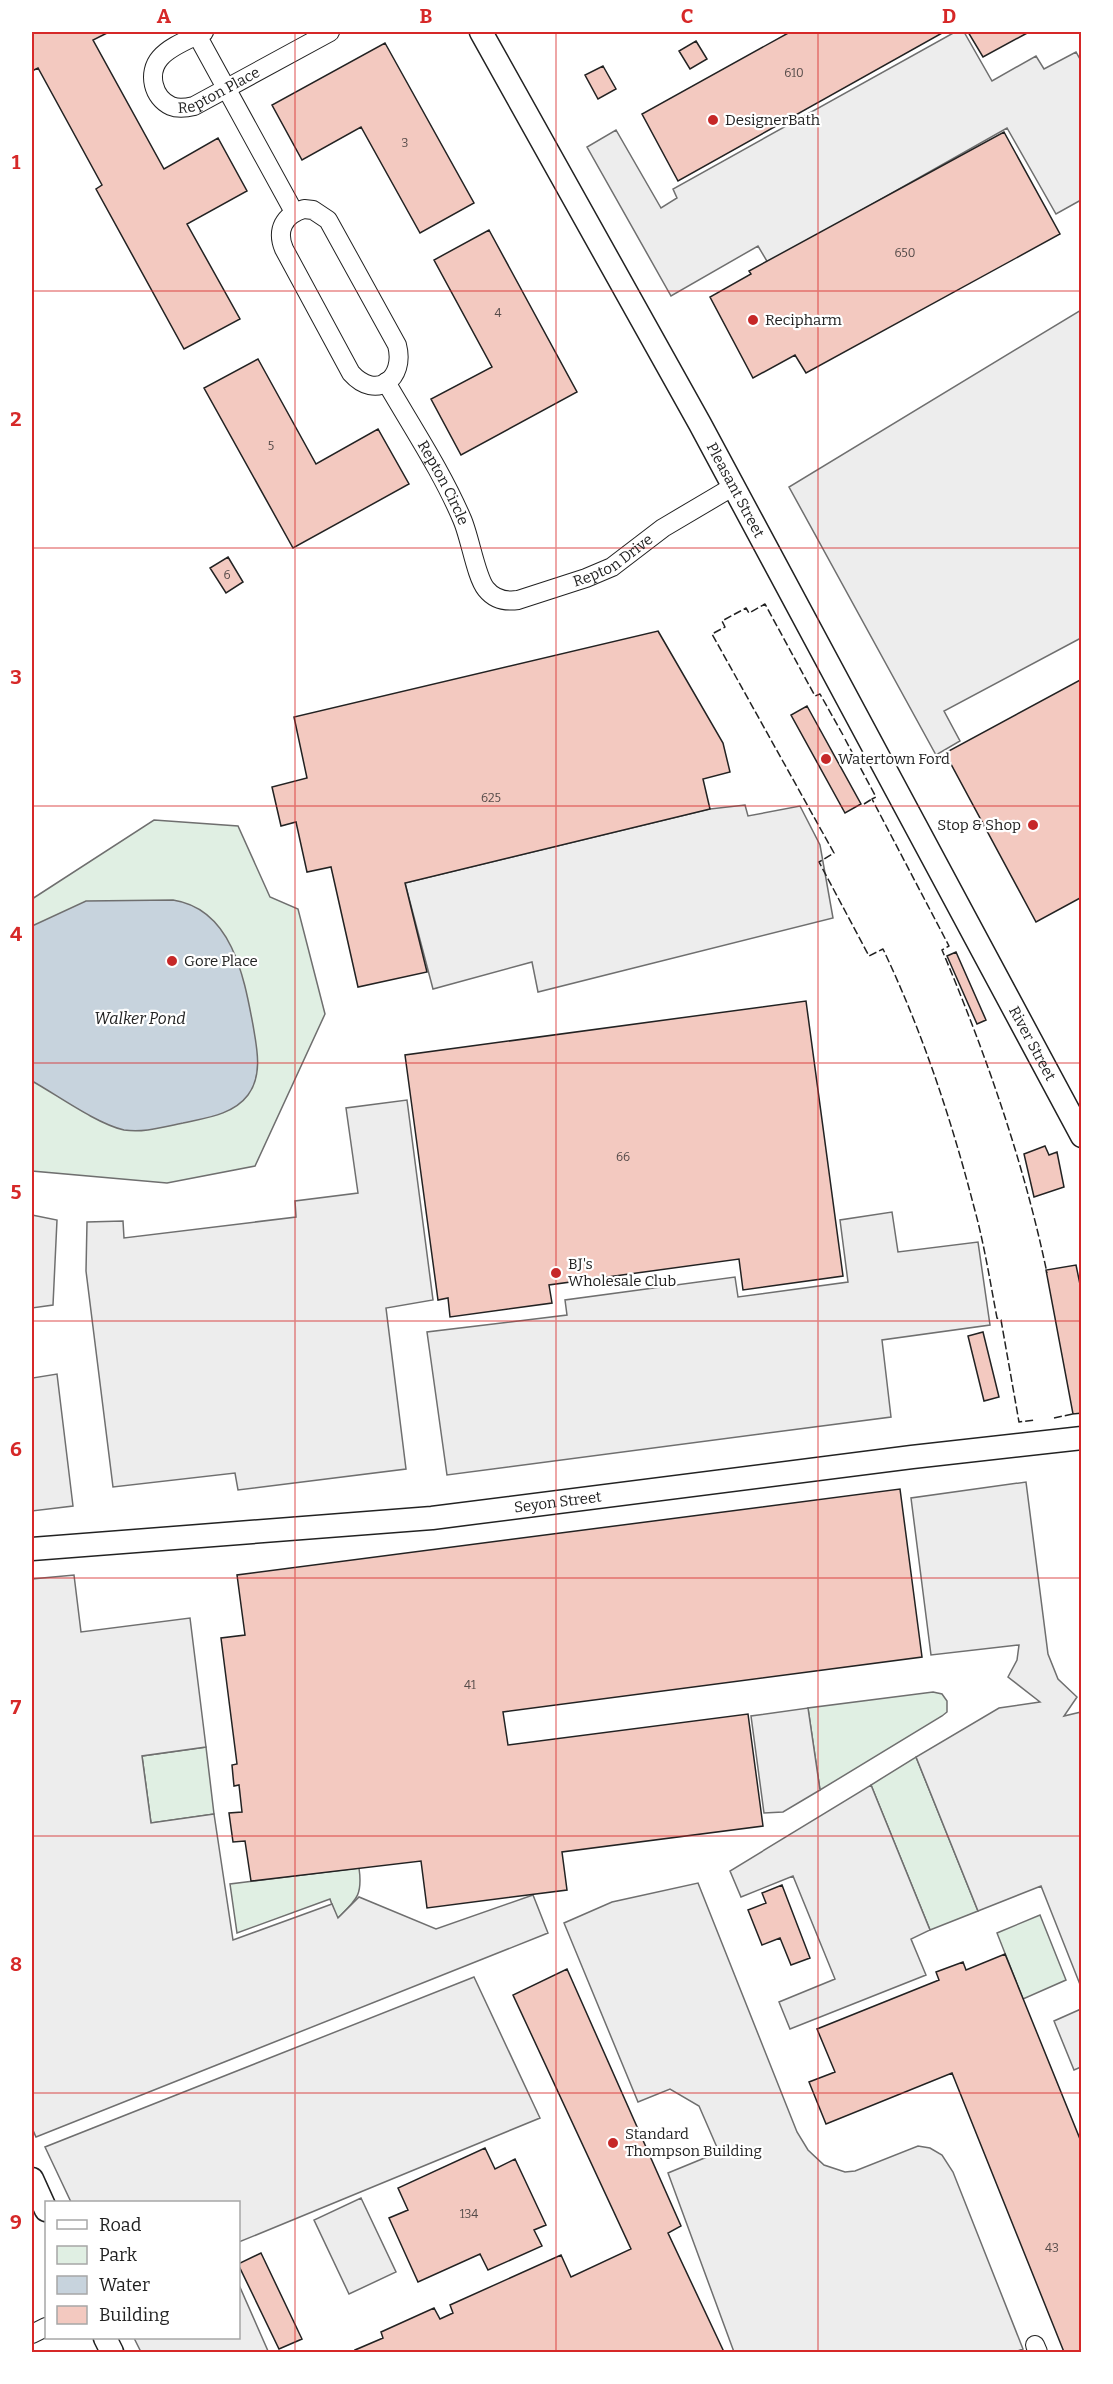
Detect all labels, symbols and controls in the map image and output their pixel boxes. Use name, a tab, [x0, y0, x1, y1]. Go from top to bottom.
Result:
text: A	[157, 4, 172, 28]
text: B	[420, 4, 433, 28]
text: C	[681, 4, 693, 28]
text: D	[942, 4, 956, 28]
street label: Repton Place	[177, 63, 263, 117]
house number: 610	[784, 66, 804, 80]
place label: DesignerBath	[725, 111, 821, 129]
marker: DesignerBath	[706, 113, 720, 127]
house number: 3	[402, 136, 409, 150]
text: 1	[12, 150, 21, 174]
house number: 650	[895, 246, 915, 260]
house number: 4	[494, 306, 502, 320]
place label: Recipharm	[765, 311, 843, 329]
marker: Recipharm	[746, 313, 760, 327]
text: 2	[10, 407, 22, 431]
street label: Repton Circle	[414, 437, 472, 528]
house number: 5	[268, 439, 274, 453]
street label: Pleasant Street	[703, 439, 769, 541]
street label: Repton Drive	[571, 530, 656, 591]
house number: 6	[223, 568, 231, 582]
text: 3	[10, 665, 22, 689]
place label: Watertown Ford	[838, 750, 950, 768]
marker: Watertown Ford	[819, 752, 833, 766]
house number: 625	[481, 791, 501, 805]
place label: Stop & Shop	[937, 816, 1021, 834]
marker: Stop & Shop	[1026, 818, 1040, 832]
text: 4	[10, 922, 22, 946]
place label: Gore Place	[184, 952, 258, 970]
marker: Gore Place	[165, 954, 179, 968]
street label: River Street	[1005, 1003, 1060, 1084]
water label: Walker Pond	[94, 1009, 186, 1028]
house number: 66	[616, 1150, 630, 1164]
text: 5	[11, 1180, 22, 1204]
place label: BJ's Wholesale Club	[568, 1255, 676, 1290]
marker: BJ's Wholesale Club	[549, 1266, 563, 1280]
text: 6	[10, 1437, 22, 1461]
street label: Seyon Street	[513, 1487, 603, 1516]
house number: 41	[464, 1678, 476, 1692]
text: 7	[11, 1695, 22, 1719]
text: 8	[10, 1952, 22, 1976]
place label: Standard Thompson Building	[625, 2125, 762, 2160]
marker: Standard Thompson Building	[606, 2136, 620, 2150]
legend	[45, 2201, 240, 2339]
house number: 134	[460, 2207, 478, 2221]
text: 9	[10, 2210, 22, 2234]
text: Road	[99, 2214, 142, 2236]
house number: 43	[1045, 2241, 1059, 2255]
text: Park	[99, 2244, 138, 2266]
text: Water	[99, 2274, 150, 2296]
text: Building	[99, 2304, 170, 2326]

